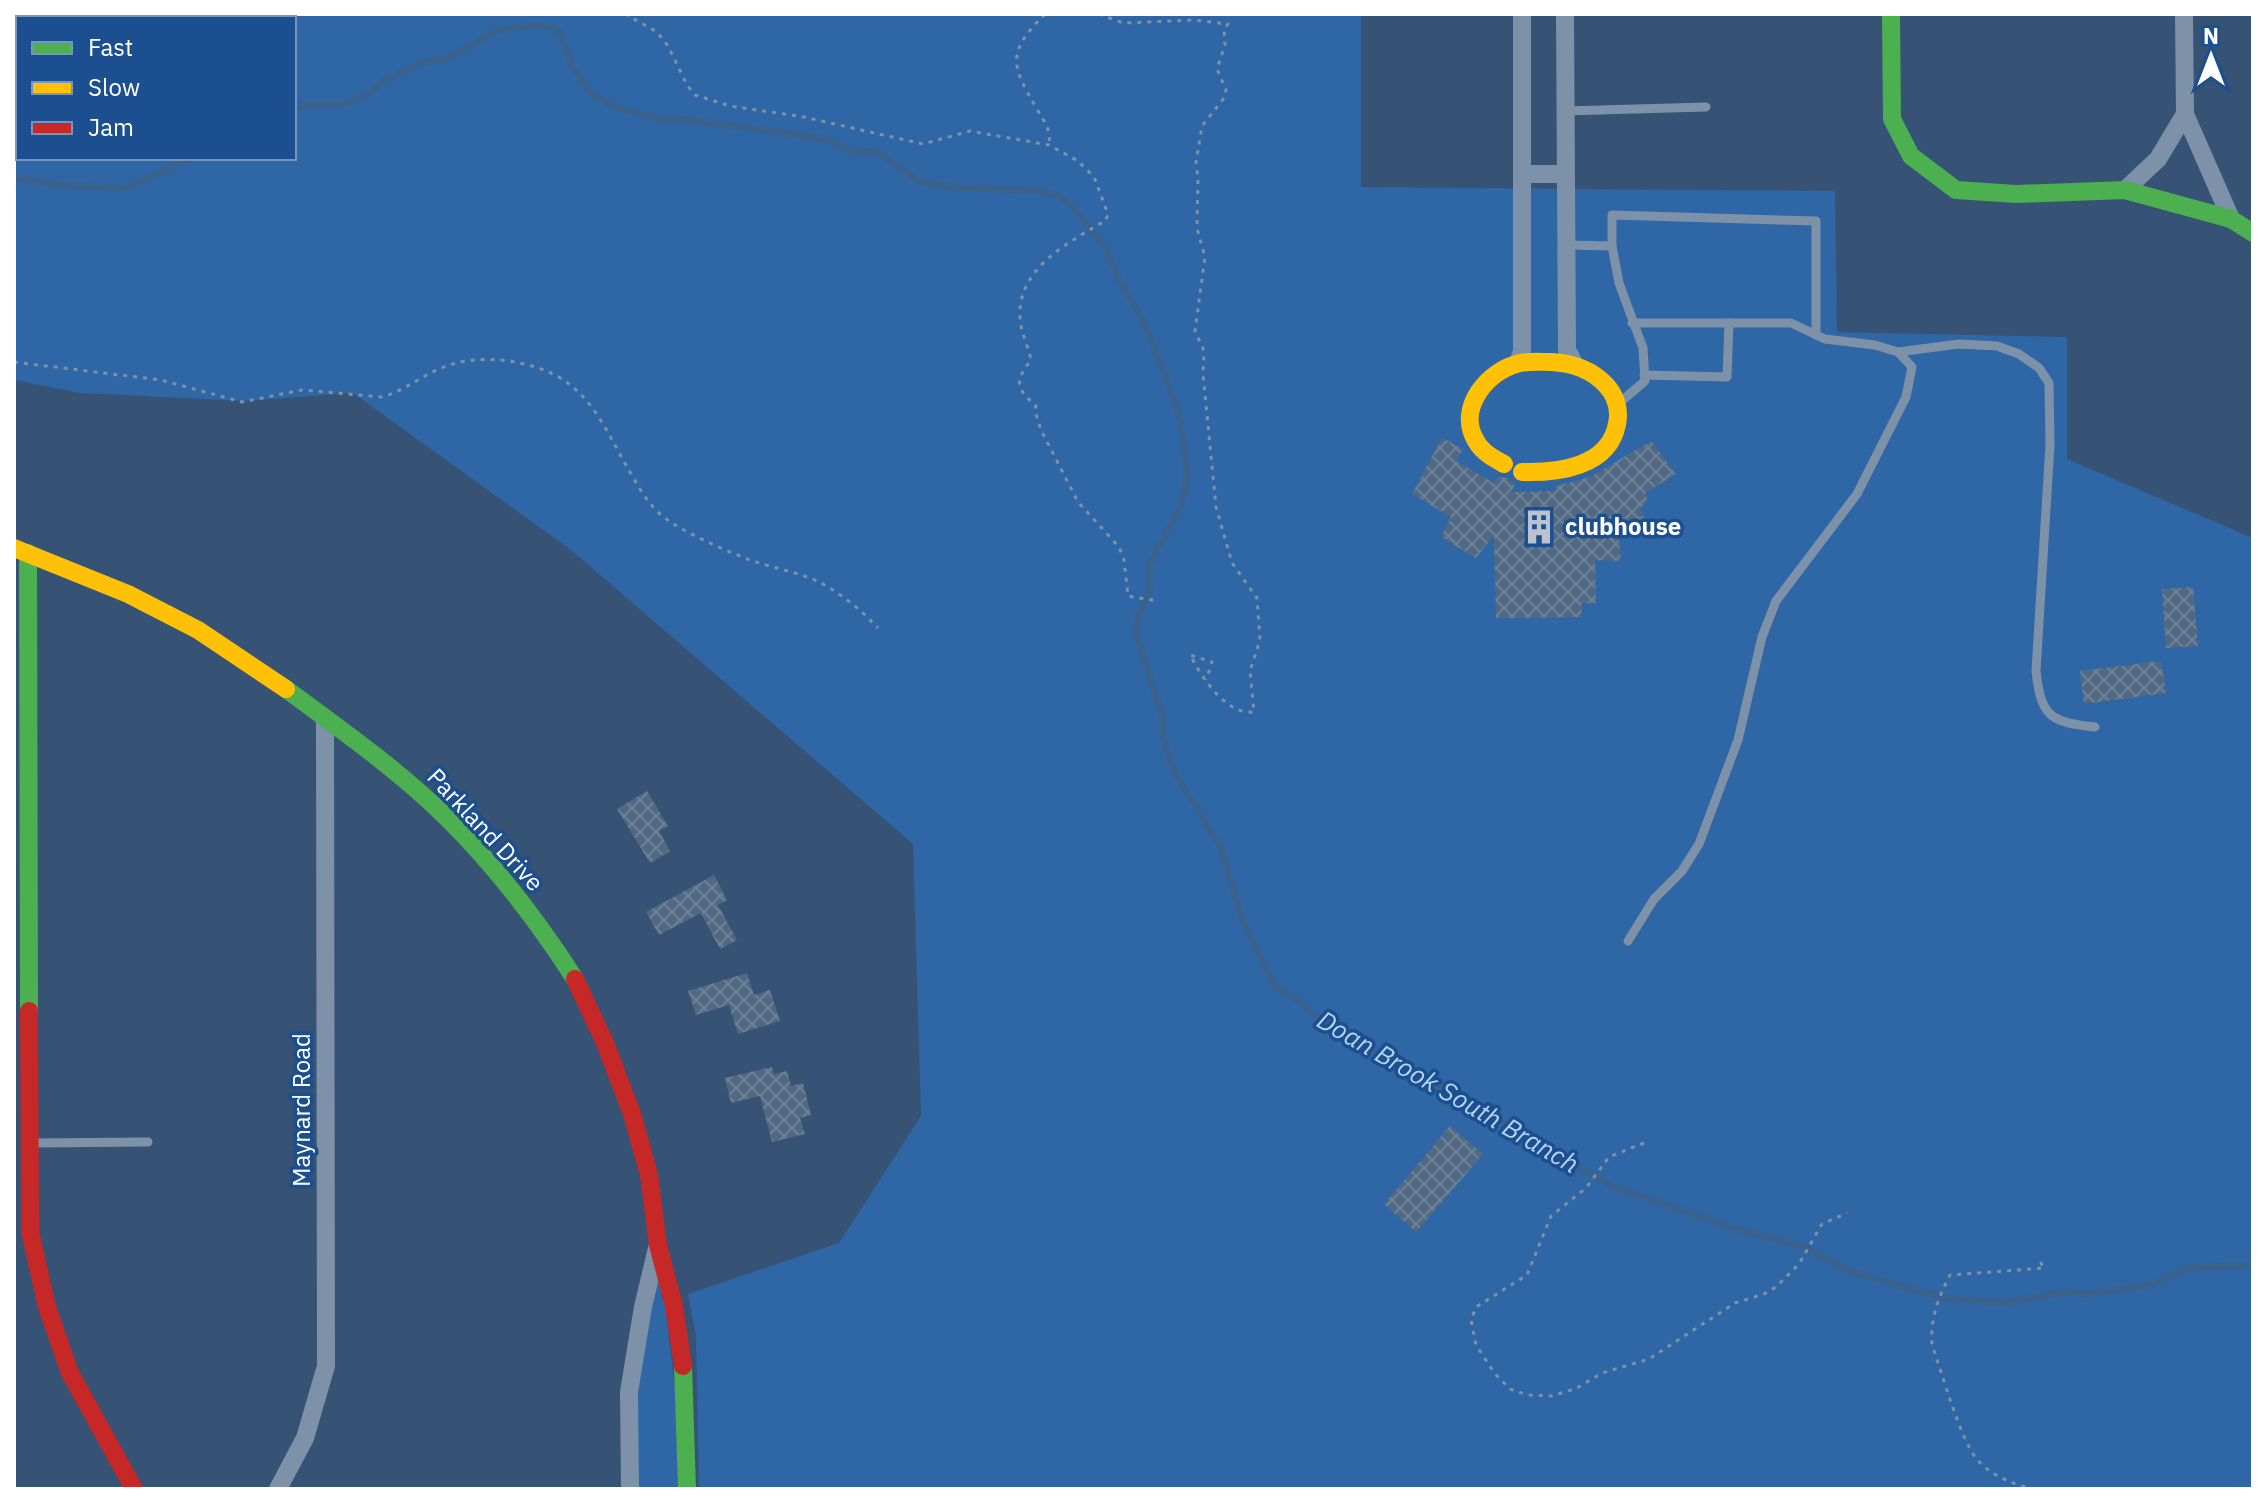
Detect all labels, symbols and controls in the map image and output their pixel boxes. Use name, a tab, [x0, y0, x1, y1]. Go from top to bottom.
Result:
legend	[16, 16, 296, 160]
north arrow	[2171, 16, 2251, 96]
text: N	[2203, 21, 2219, 50]
text: Fast	[88, 31, 133, 63]
text: Slow	[88, 71, 140, 103]
text: Jam	[88, 111, 134, 143]
building icon: clubhouse	[1520, 508, 1558, 546]
place label: clubhouse	[1565, 510, 1681, 542]
street label: Parkland Drive	[421, 761, 551, 898]
water label: Doan Brook South Branch	[1311, 1002, 1586, 1180]
street label: Maynard Road	[285, 1033, 317, 1187]

